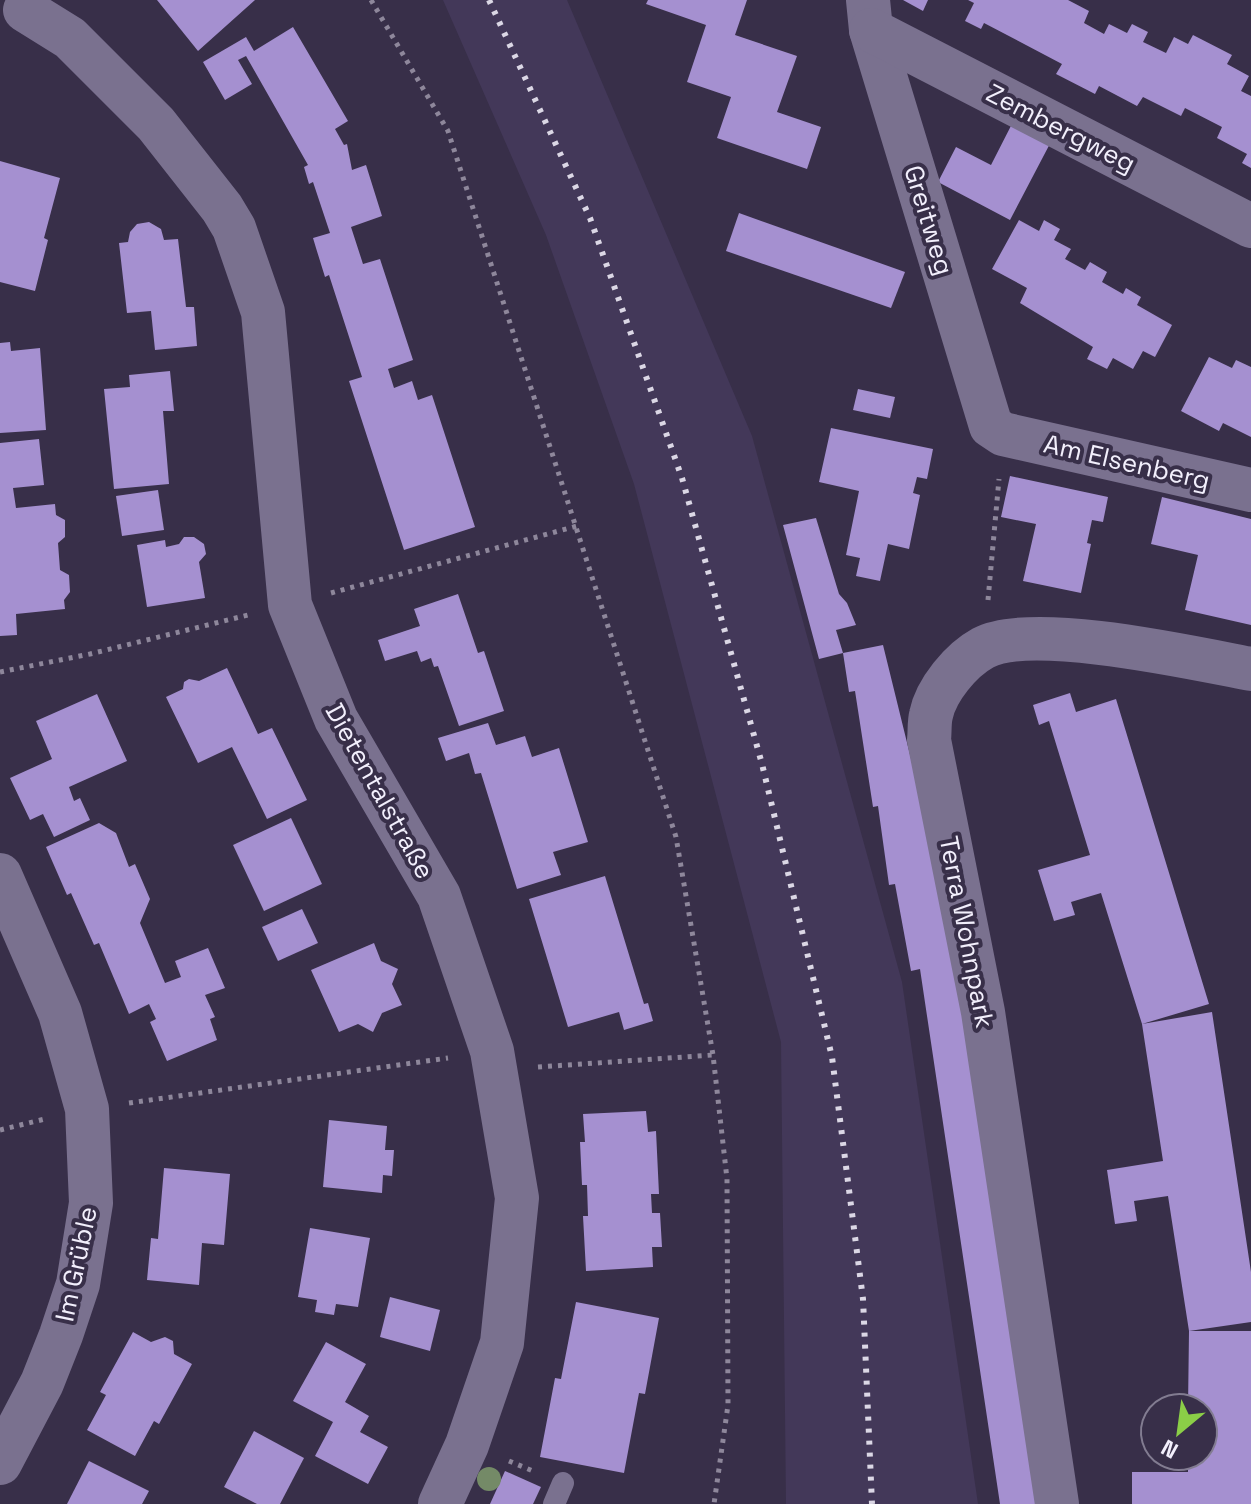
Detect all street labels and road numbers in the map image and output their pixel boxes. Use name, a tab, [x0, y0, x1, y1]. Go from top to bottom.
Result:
street label: Zembergweg	[981, 76, 1141, 180]
street label: Greitweg	[896, 161, 962, 279]
street label: Am Elsenberg	[1041, 426, 1213, 498]
street label: Dietentalstraße	[318, 697, 442, 885]
street label: Terra Wohnpark	[932, 833, 1002, 1031]
street label: Im Grüble	[47, 1203, 105, 1325]

